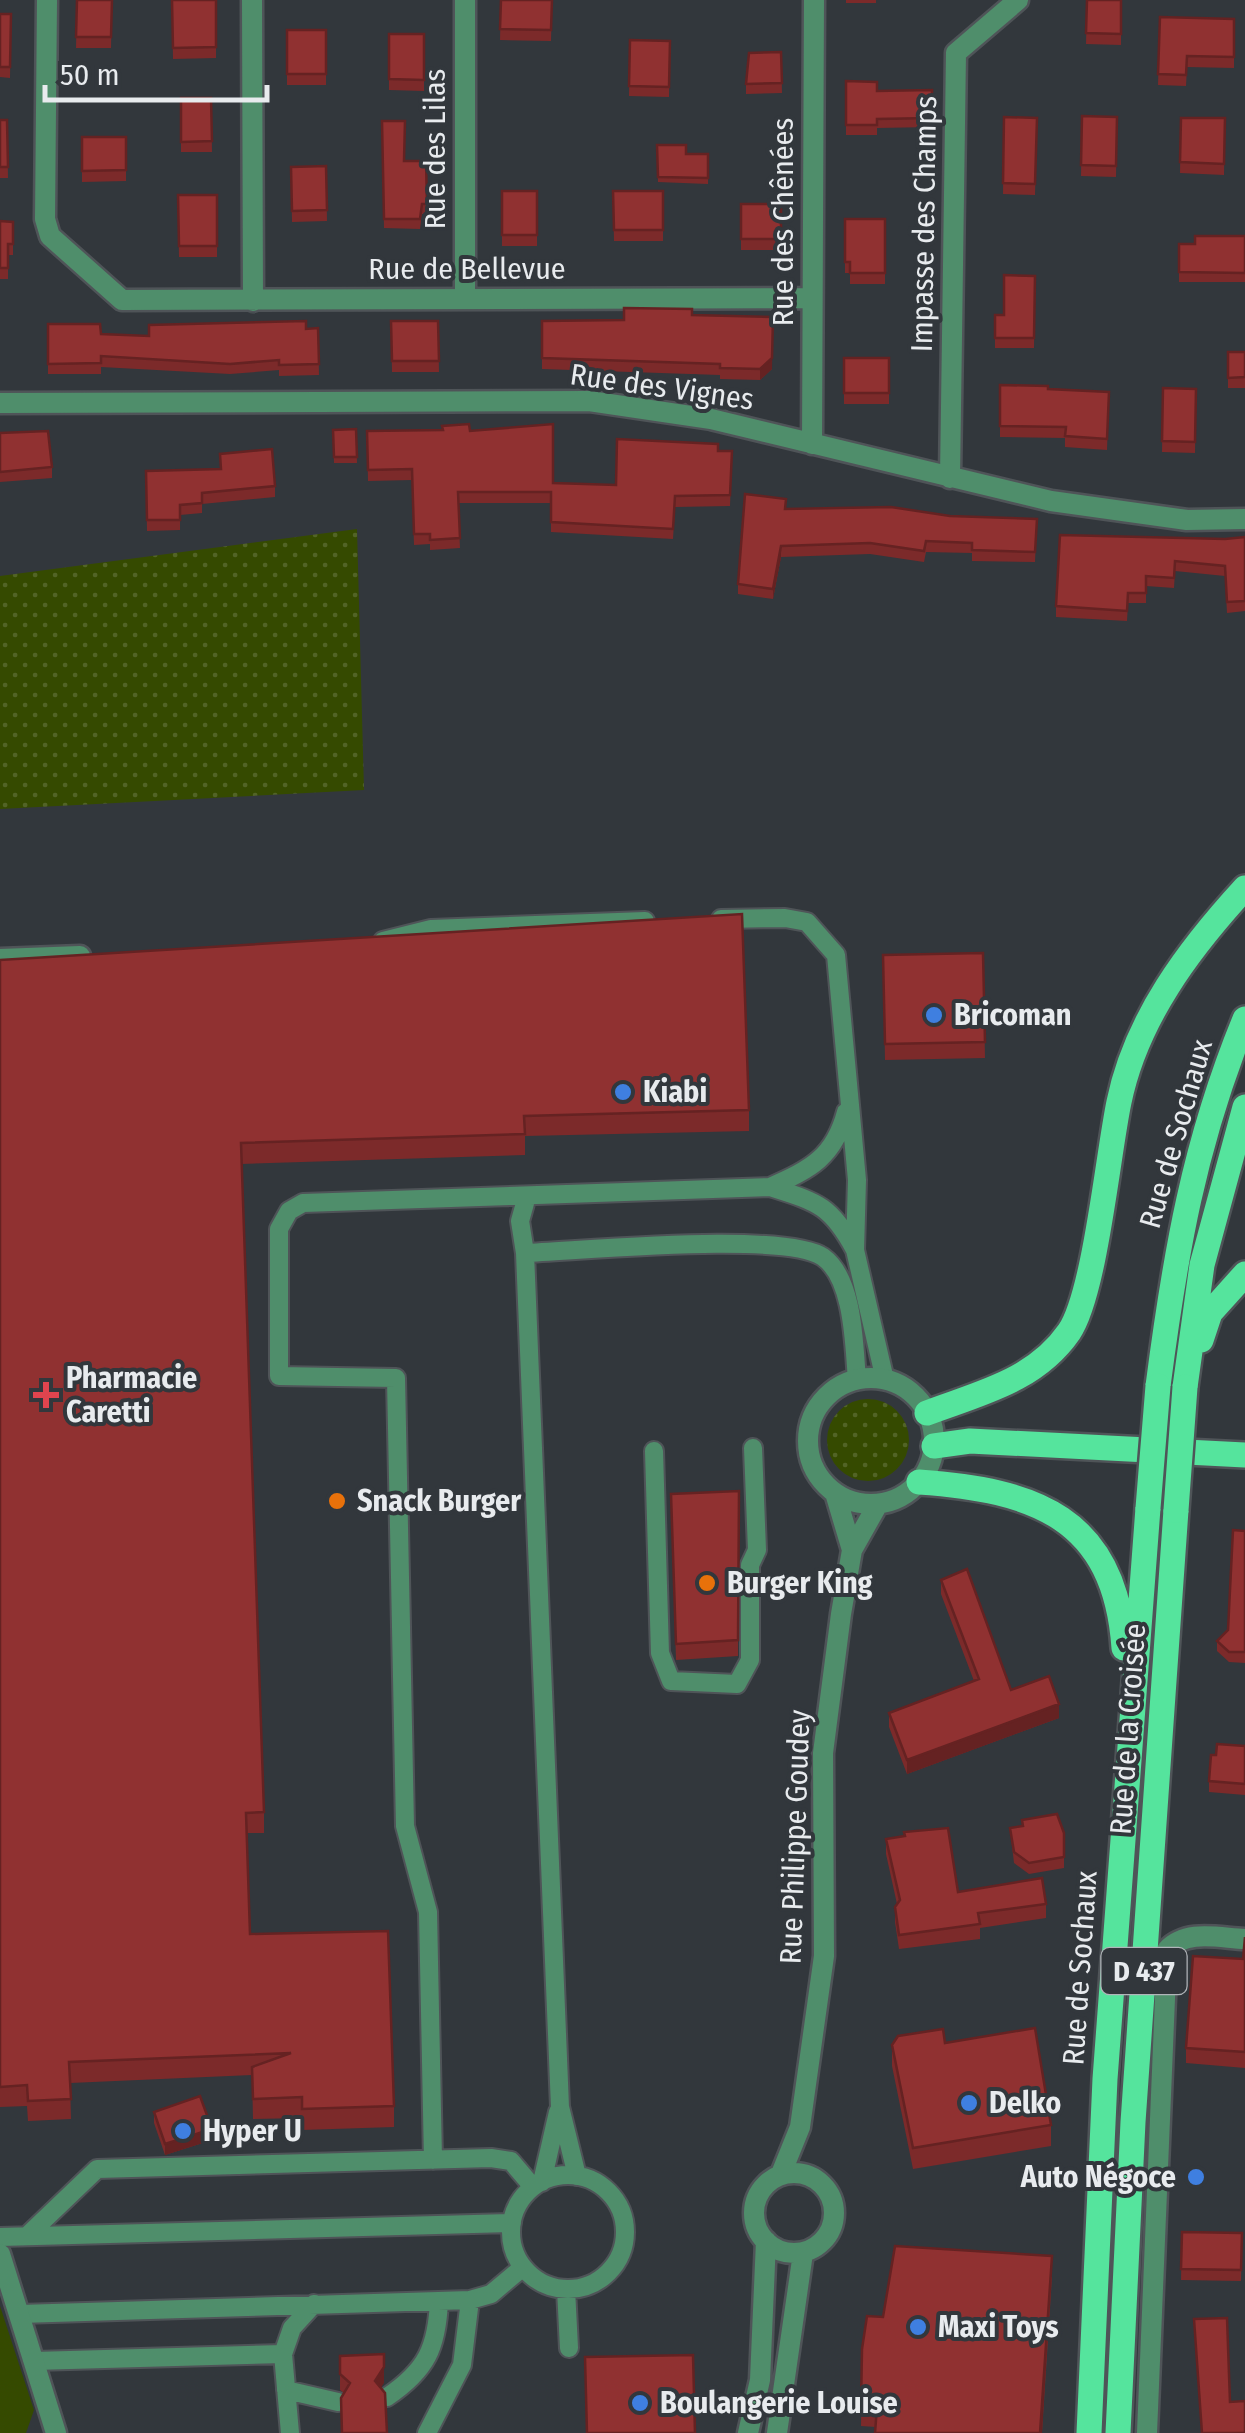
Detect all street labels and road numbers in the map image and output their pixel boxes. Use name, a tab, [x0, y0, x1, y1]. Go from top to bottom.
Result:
street label: Rue des Lilas	[417, 69, 453, 229]
street label: Impasse des Champs	[904, 96, 944, 352]
street label: Rue des Chênées	[765, 118, 801, 326]
street label: Rue de Bellevue	[368, 251, 566, 287]
street label: Rue des Vignes	[568, 356, 756, 418]
street label: Rue de Sochaux	[1132, 1035, 1220, 1233]
street label: Rue de la Croisée	[1103, 1622, 1153, 1836]
street label: Rue Philippe Goudey	[773, 1709, 817, 1965]
street label: Rue de Sochaux	[1055, 1869, 1105, 2066]
road number: D 437	[1102, 1948, 1186, 1994]

